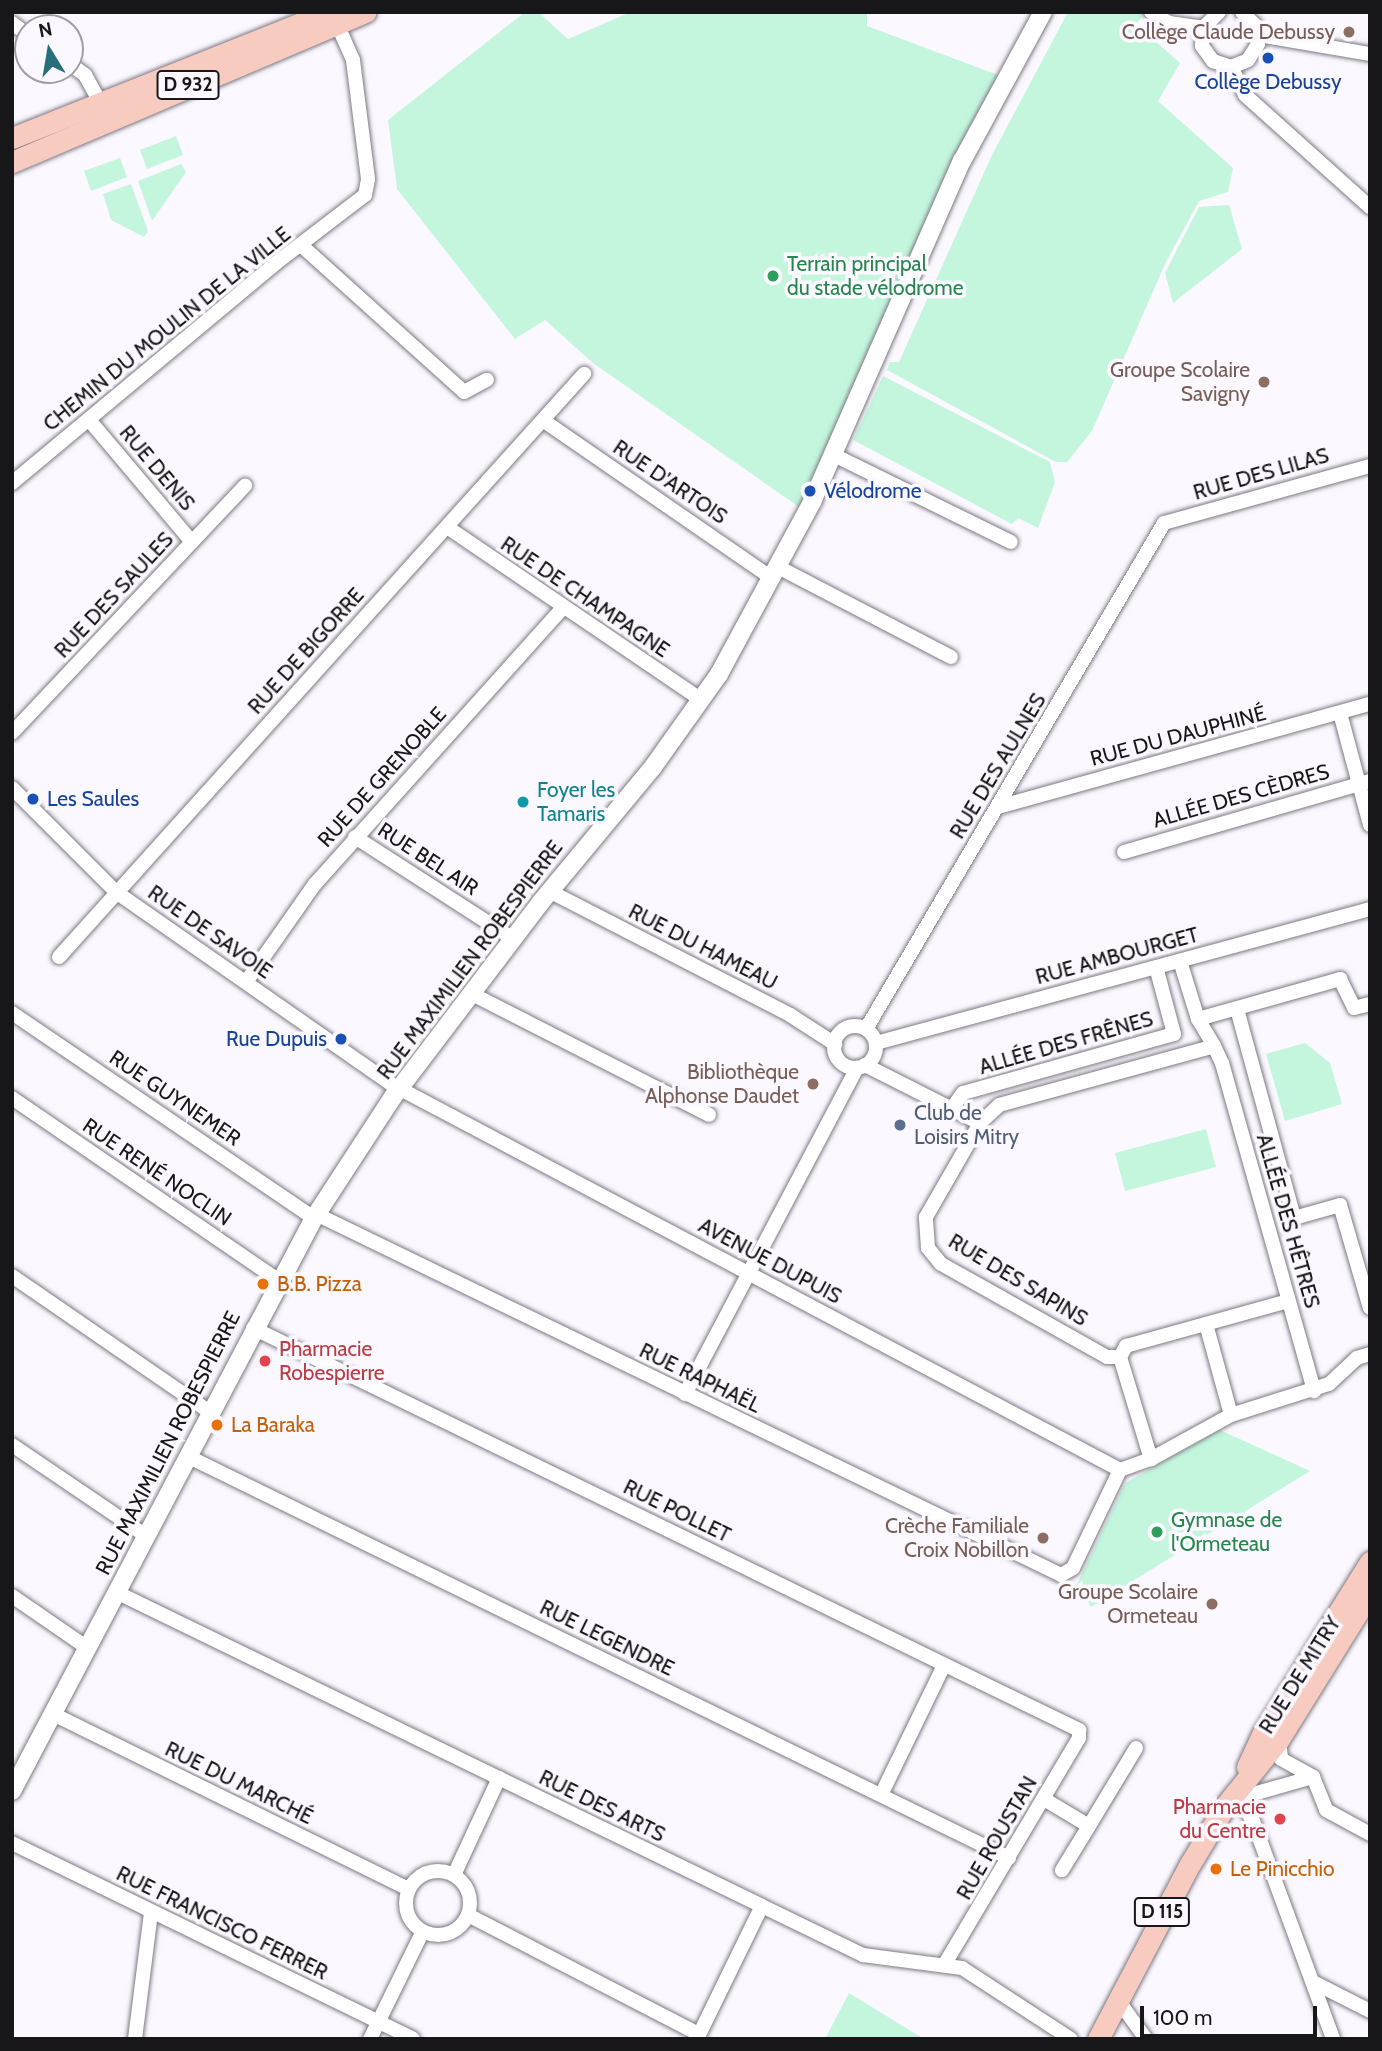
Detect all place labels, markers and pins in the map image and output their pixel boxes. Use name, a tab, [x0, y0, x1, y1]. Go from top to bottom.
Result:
place label: Collège Claude Debussy	[1122, 19, 1335, 45]
marker: Collège Claude Debussy	[1341, 24, 1357, 40]
marker: Collège Debussy	[1260, 50, 1276, 66]
place label: Collège Debussy	[1194, 69, 1342, 95]
place label: Terrain principal du stade vélodrome	[787, 251, 963, 301]
marker: Terrain principal du stade vélodrome	[765, 268, 781, 284]
place label: Groupe Scolaire Savigny	[1110, 357, 1250, 407]
marker: Groupe Scolaire Savigny	[1256, 374, 1272, 390]
place label: Vélodrome	[824, 478, 921, 504]
marker: Vélodrome	[802, 483, 818, 499]
place label: Foyer les Tamaris	[537, 777, 615, 827]
place label: Les Saules	[47, 786, 139, 812]
marker: Les Saules	[25, 791, 41, 807]
marker: Foyer les Tamaris	[515, 794, 531, 810]
place label: Rue Dupuis	[226, 1026, 327, 1052]
marker: Rue Dupuis	[333, 1031, 349, 1047]
place label: Bibliothèque Alphonse Daudet	[645, 1059, 799, 1109]
marker: Bibliothèque Alphonse Daudet	[805, 1076, 821, 1092]
place label: Club de Loisirs Mitry	[914, 1100, 1019, 1150]
marker: Club de Loisirs Mitry	[892, 1117, 908, 1133]
place label: B.B. Pizza	[277, 1271, 362, 1297]
marker: B.B. Pizza	[255, 1276, 271, 1292]
place label: Pharmacie Robespierre	[279, 1336, 385, 1386]
marker: Pharmacie Robespierre	[257, 1353, 273, 1369]
place label: La Baraka	[231, 1412, 315, 1438]
marker: La Baraka	[209, 1417, 225, 1433]
place label: Gymnase de l'Ormeteau	[1171, 1507, 1282, 1557]
place label: Crèche Familiale Croix Nobillon	[885, 1513, 1029, 1563]
marker: Gymnase de l'Ormeteau	[1149, 1524, 1165, 1540]
marker: Crèche Familiale Croix Nobillon	[1035, 1530, 1051, 1546]
place label: Groupe Scolaire Ormeteau	[1058, 1579, 1198, 1629]
marker: Groupe Scolaire Ormeteau	[1204, 1596, 1220, 1612]
place label: Pharmacie du Centre	[1173, 1794, 1266, 1844]
marker: Pharmacie du Centre	[1272, 1811, 1288, 1827]
place label: Le Pinicchio	[1230, 1856, 1335, 1882]
marker: Le Pinicchio	[1208, 1861, 1224, 1877]

